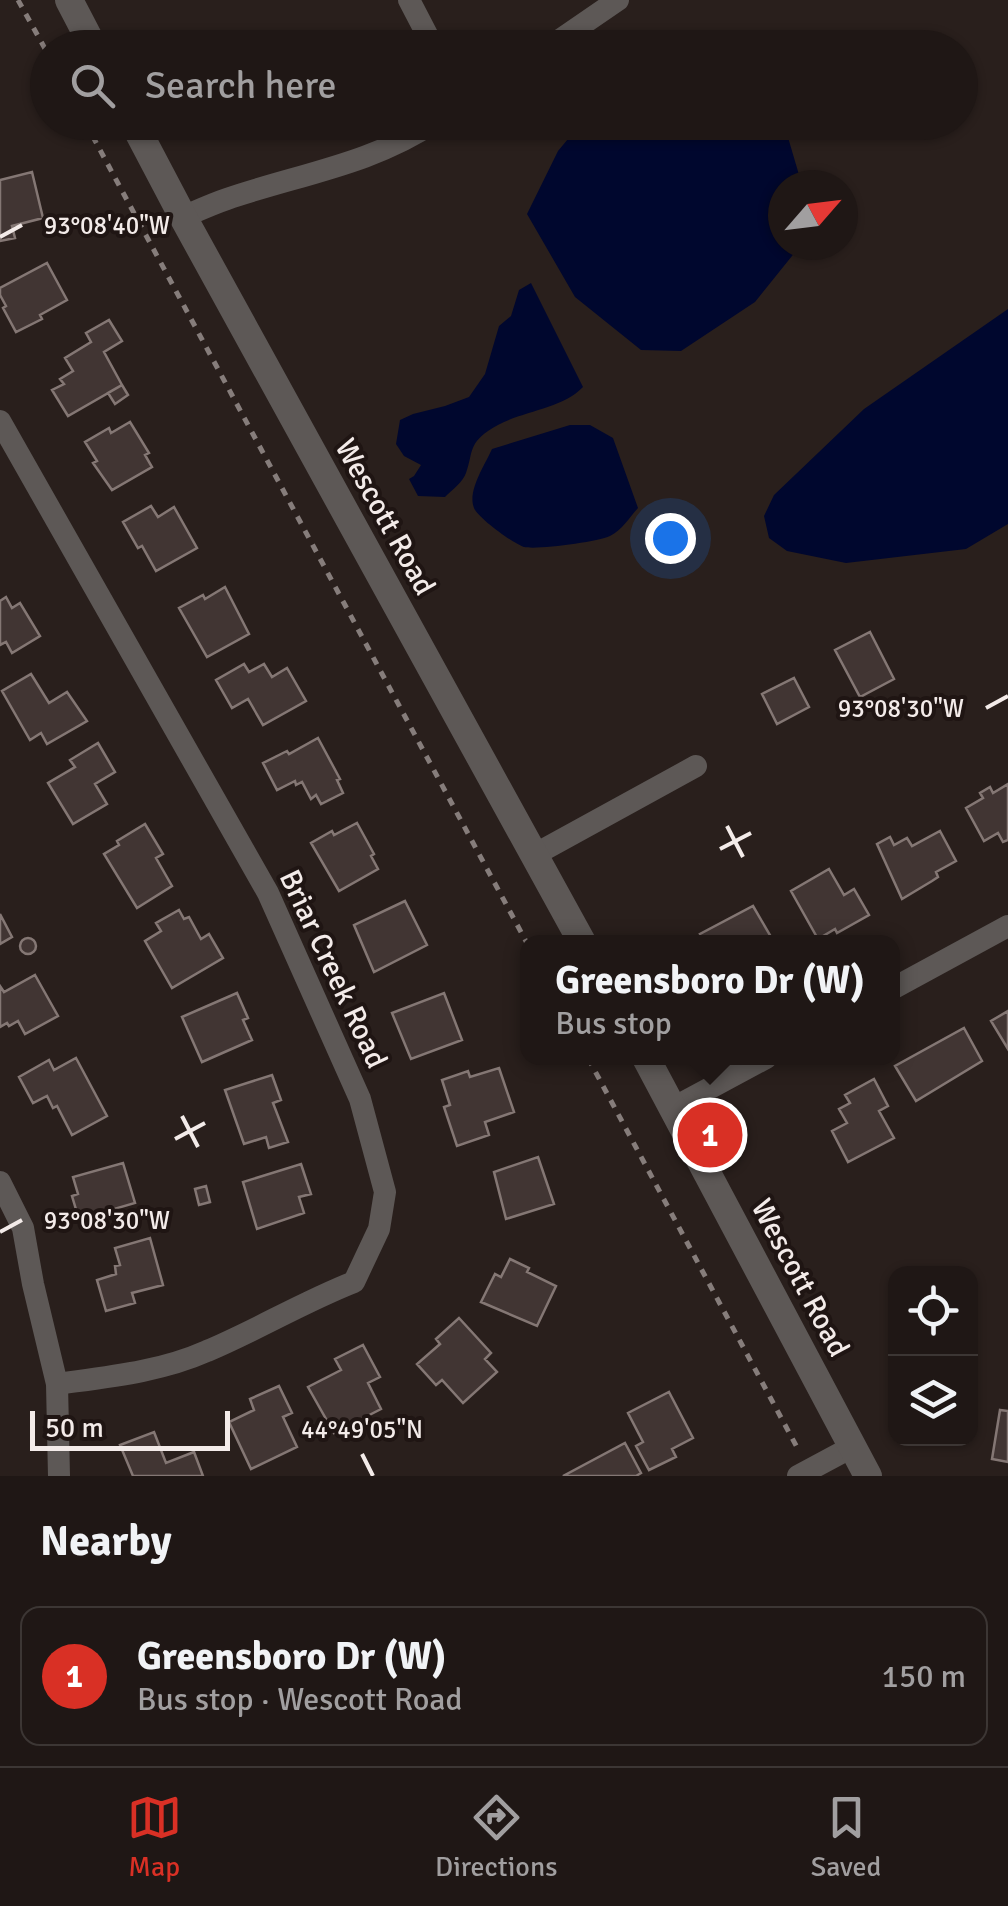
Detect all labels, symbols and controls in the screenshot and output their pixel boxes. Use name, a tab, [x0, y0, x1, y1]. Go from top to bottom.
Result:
search box	[30, 30, 978, 140]
icon: search	[65, 58, 120, 113]
text: Search here	[145, 62, 337, 109]
north arrow	[768, 170, 858, 260]
text: 93°08'40"W	[44, 210, 170, 241]
street label: Wescott Road	[327, 432, 443, 602]
your location	[645, 513, 696, 564]
text: 93°08'30"W	[838, 693, 964, 724]
street label: Briar Creek Road	[271, 864, 395, 1074]
popup	[520, 935, 900, 1065]
text: Greensboro Dr (W)	[555, 957, 865, 1004]
text: Bus stop	[555, 1004, 672, 1043]
pin: 1	[678, 1098, 742, 1172]
street label: Wescott Road	[743, 1193, 857, 1363]
text: 93°08'30"W	[44, 1205, 170, 1236]
map controls	[888, 1266, 978, 1446]
button: locate	[888, 1266, 978, 1356]
button: layers	[888, 1356, 978, 1446]
scale bar	[30, 1406, 230, 1450]
text: 50 m	[45, 1411, 104, 1445]
text: 44°49'05"N	[301, 1414, 423, 1445]
text: Nearby	[40, 1516, 172, 1567]
text: Greensboro Dr (W)	[137, 1633, 446, 1680]
text: 1	[66, 1657, 83, 1696]
text: 150 m	[882, 1657, 966, 1696]
text: Bus stop · Wescott Road	[137, 1680, 462, 1719]
tab: Map	[127, 1790, 182, 1884]
tab: Directions	[435, 1790, 557, 1884]
tab: Saved	[811, 1790, 881, 1884]

